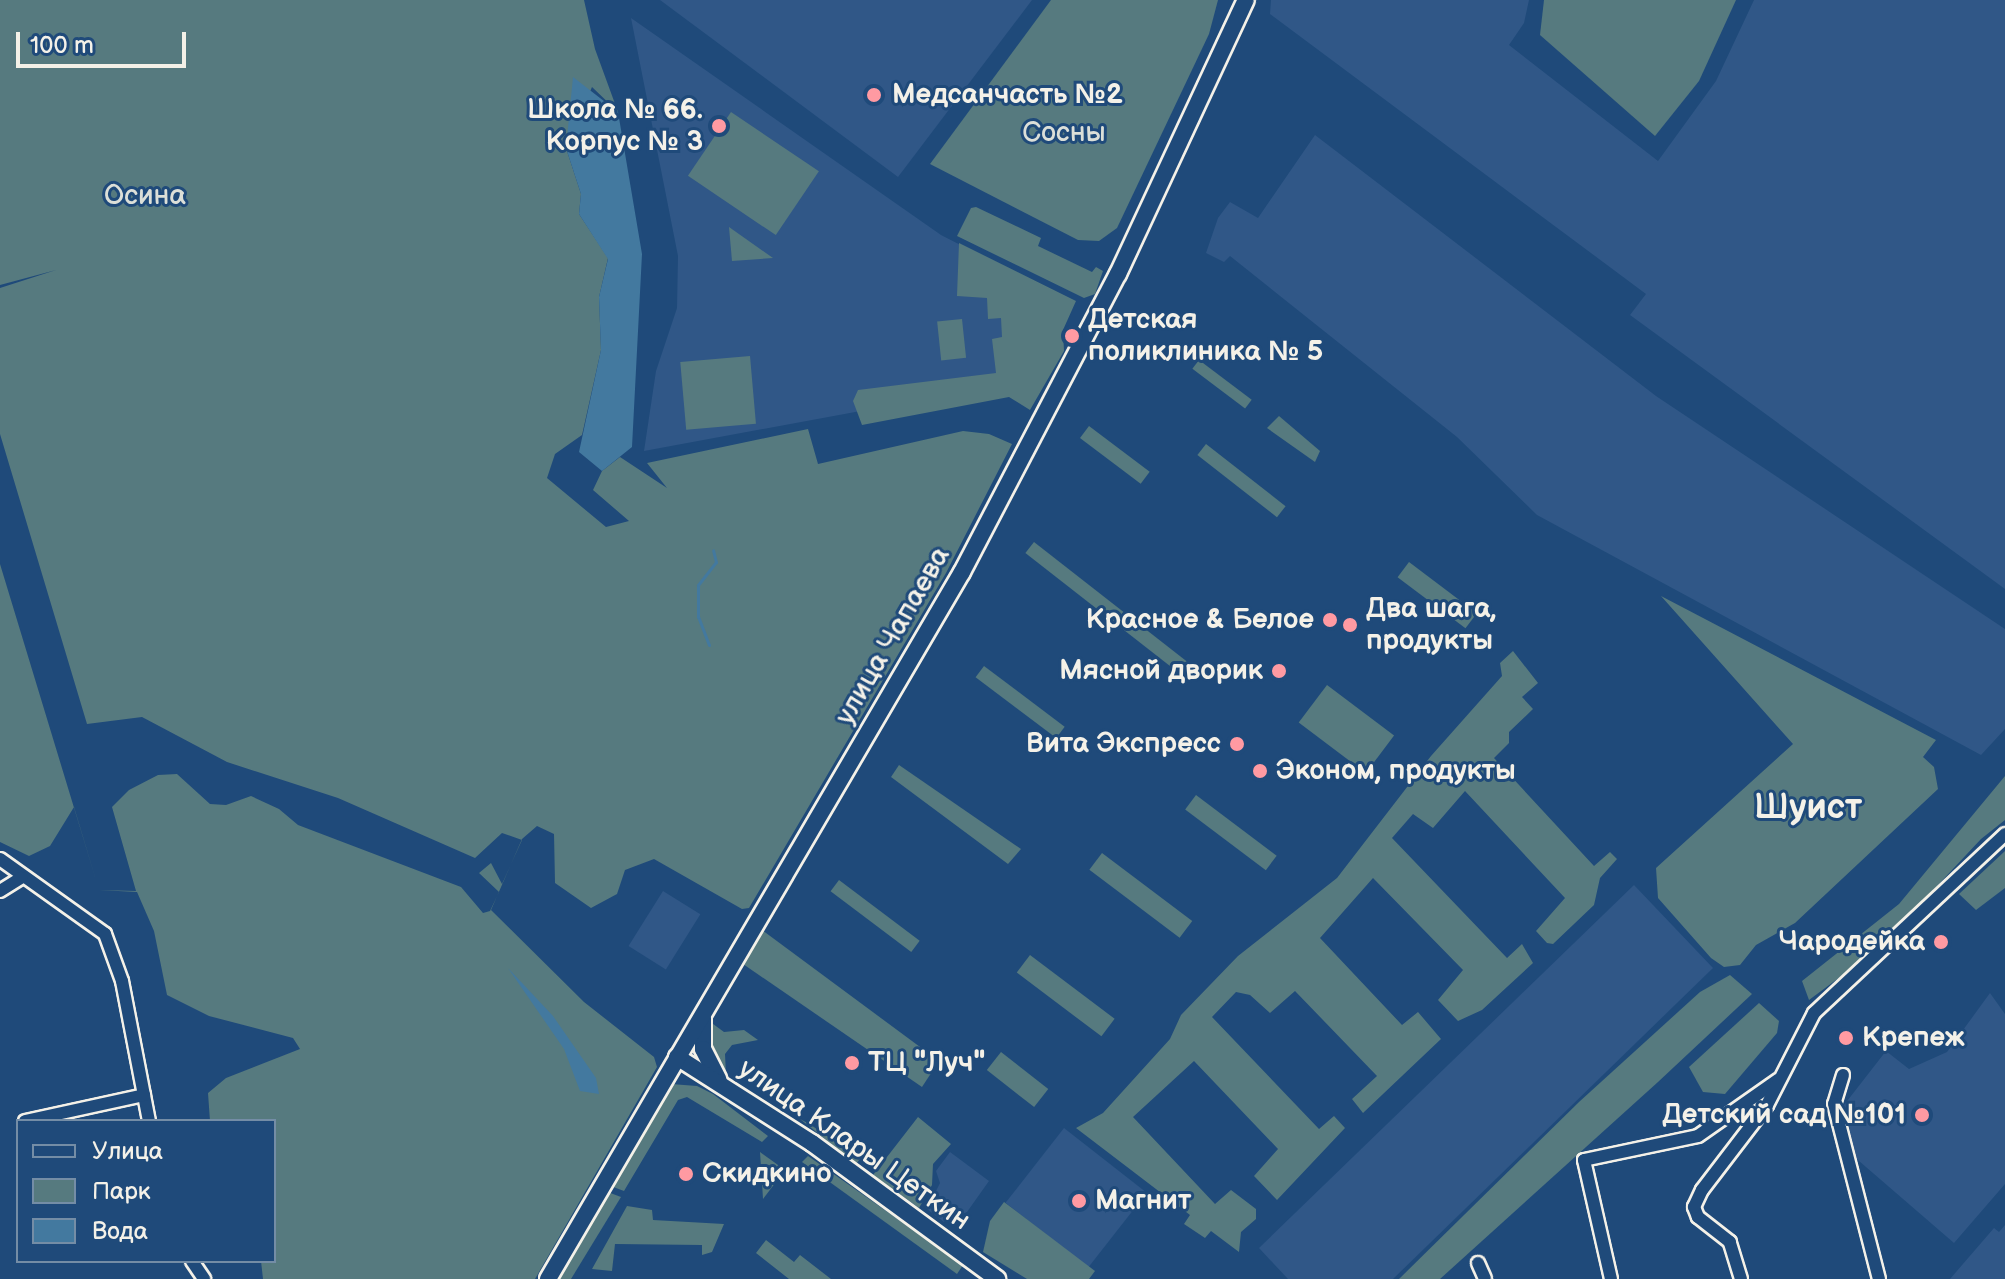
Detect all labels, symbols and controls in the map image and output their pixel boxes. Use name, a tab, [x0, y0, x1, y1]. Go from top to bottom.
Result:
scale bar	[20, 16, 190, 66]
text: 100 m	[30, 31, 94, 60]
place label: Медсанчасть №2	[892, 78, 1123, 112]
marker: Медсанчасть №2	[863, 84, 885, 106]
place label: Школа № 66. Корпус № 3	[527, 93, 703, 159]
park label: Сосны	[1022, 116, 1106, 150]
marker: Школа № 66. Корпус № 3	[710, 117, 728, 135]
park label: Осина	[104, 179, 186, 213]
place label: Детская поликлиника № 5	[1088, 303, 1323, 369]
marker: Детская поликлиника № 5	[1063, 327, 1081, 345]
street label: улица Чапаева	[829, 541, 957, 731]
place label: Два шага, продукты	[1366, 592, 1496, 658]
place label: Красное & Белое	[1086, 603, 1314, 637]
marker: Красное & Белое	[1321, 611, 1339, 629]
marker: Два шага, продукты	[1341, 616, 1359, 634]
place label: Мясной дворик	[1059, 654, 1263, 688]
marker: Мясной дворик	[1270, 662, 1288, 680]
place label: Вита Экспресс	[1026, 727, 1221, 761]
marker: Вита Экспресс	[1228, 735, 1246, 753]
place label: Эконом, продукты	[1276, 754, 1516, 788]
marker: Эконом, продукты	[1251, 762, 1269, 780]
district label: Шуист	[1754, 786, 1862, 830]
place label: Чародейка	[1779, 925, 1925, 959]
marker: Чародейка	[1932, 933, 1950, 951]
place label: Крепеж	[1862, 1021, 1965, 1055]
marker: Крепеж	[1837, 1029, 1855, 1047]
place label: ТЦ "Луч"	[868, 1046, 986, 1080]
street label: улица Клары Цеткин	[732, 1052, 976, 1238]
marker: ТЦ "Луч"	[843, 1054, 861, 1072]
place label: Детский сад №101	[1662, 1098, 1906, 1132]
marker: Детский сад №101	[1913, 1106, 1931, 1124]
legend	[16, 1119, 276, 1263]
text: Улица	[92, 1137, 163, 1166]
place label: Скидкино	[702, 1157, 831, 1191]
marker: Скидкино	[677, 1165, 695, 1183]
text: Парк	[92, 1177, 150, 1206]
place label: Магнит	[1095, 1184, 1191, 1218]
marker: Магнит	[1070, 1192, 1088, 1210]
text: Вода	[92, 1217, 148, 1246]

